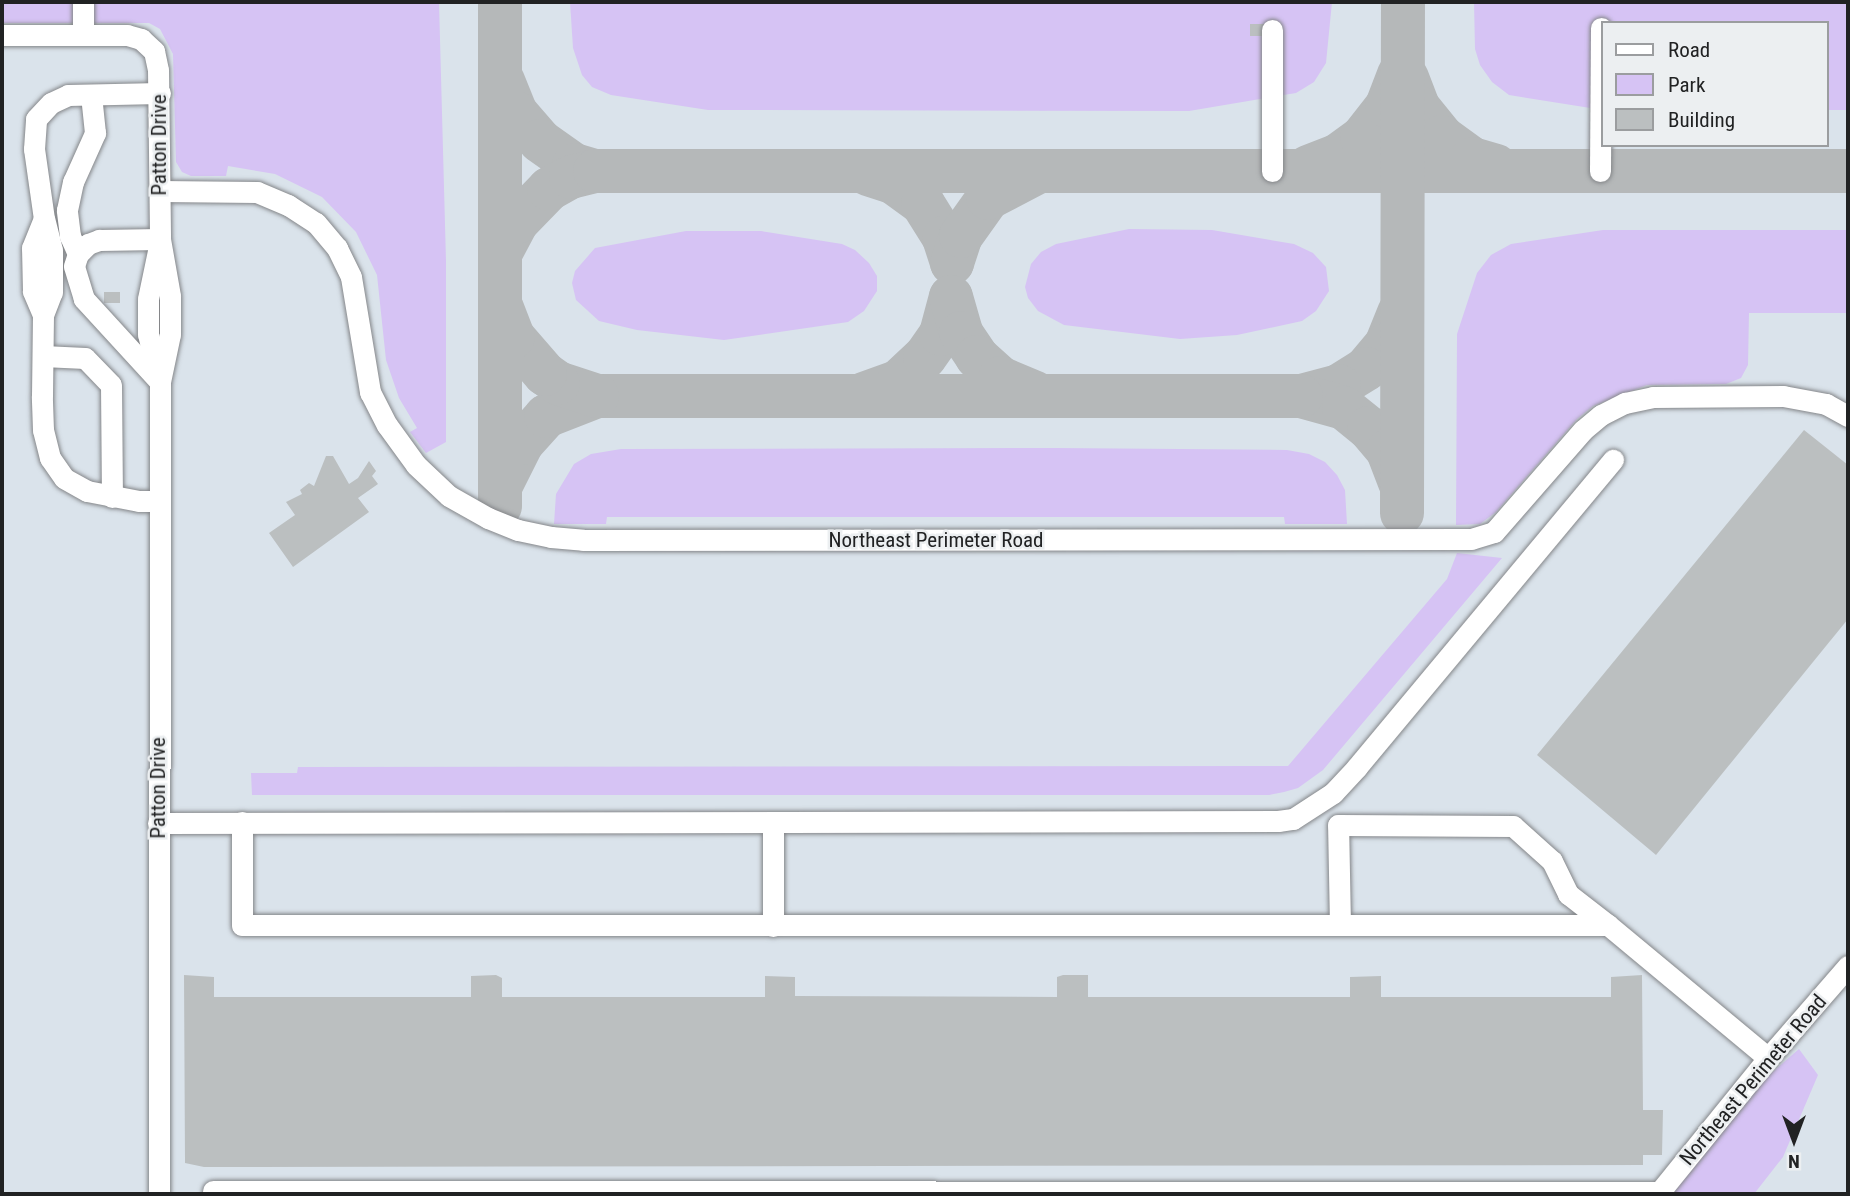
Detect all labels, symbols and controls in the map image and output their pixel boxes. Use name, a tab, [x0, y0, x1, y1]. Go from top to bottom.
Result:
legend	[1602, 21, 1829, 147]
text: Road	[1668, 38, 1710, 62]
text: Park	[1668, 73, 1705, 97]
street label: Patton Drive	[146, 94, 172, 196]
text: Building	[1668, 108, 1735, 132]
street label: Northeast Perimeter Road	[829, 527, 1043, 553]
street label: Patton Drive	[145, 737, 171, 839]
street label: Northeast Perimeter Road	[1674, 990, 1832, 1170]
north arrow	[1759, 1105, 1829, 1175]

